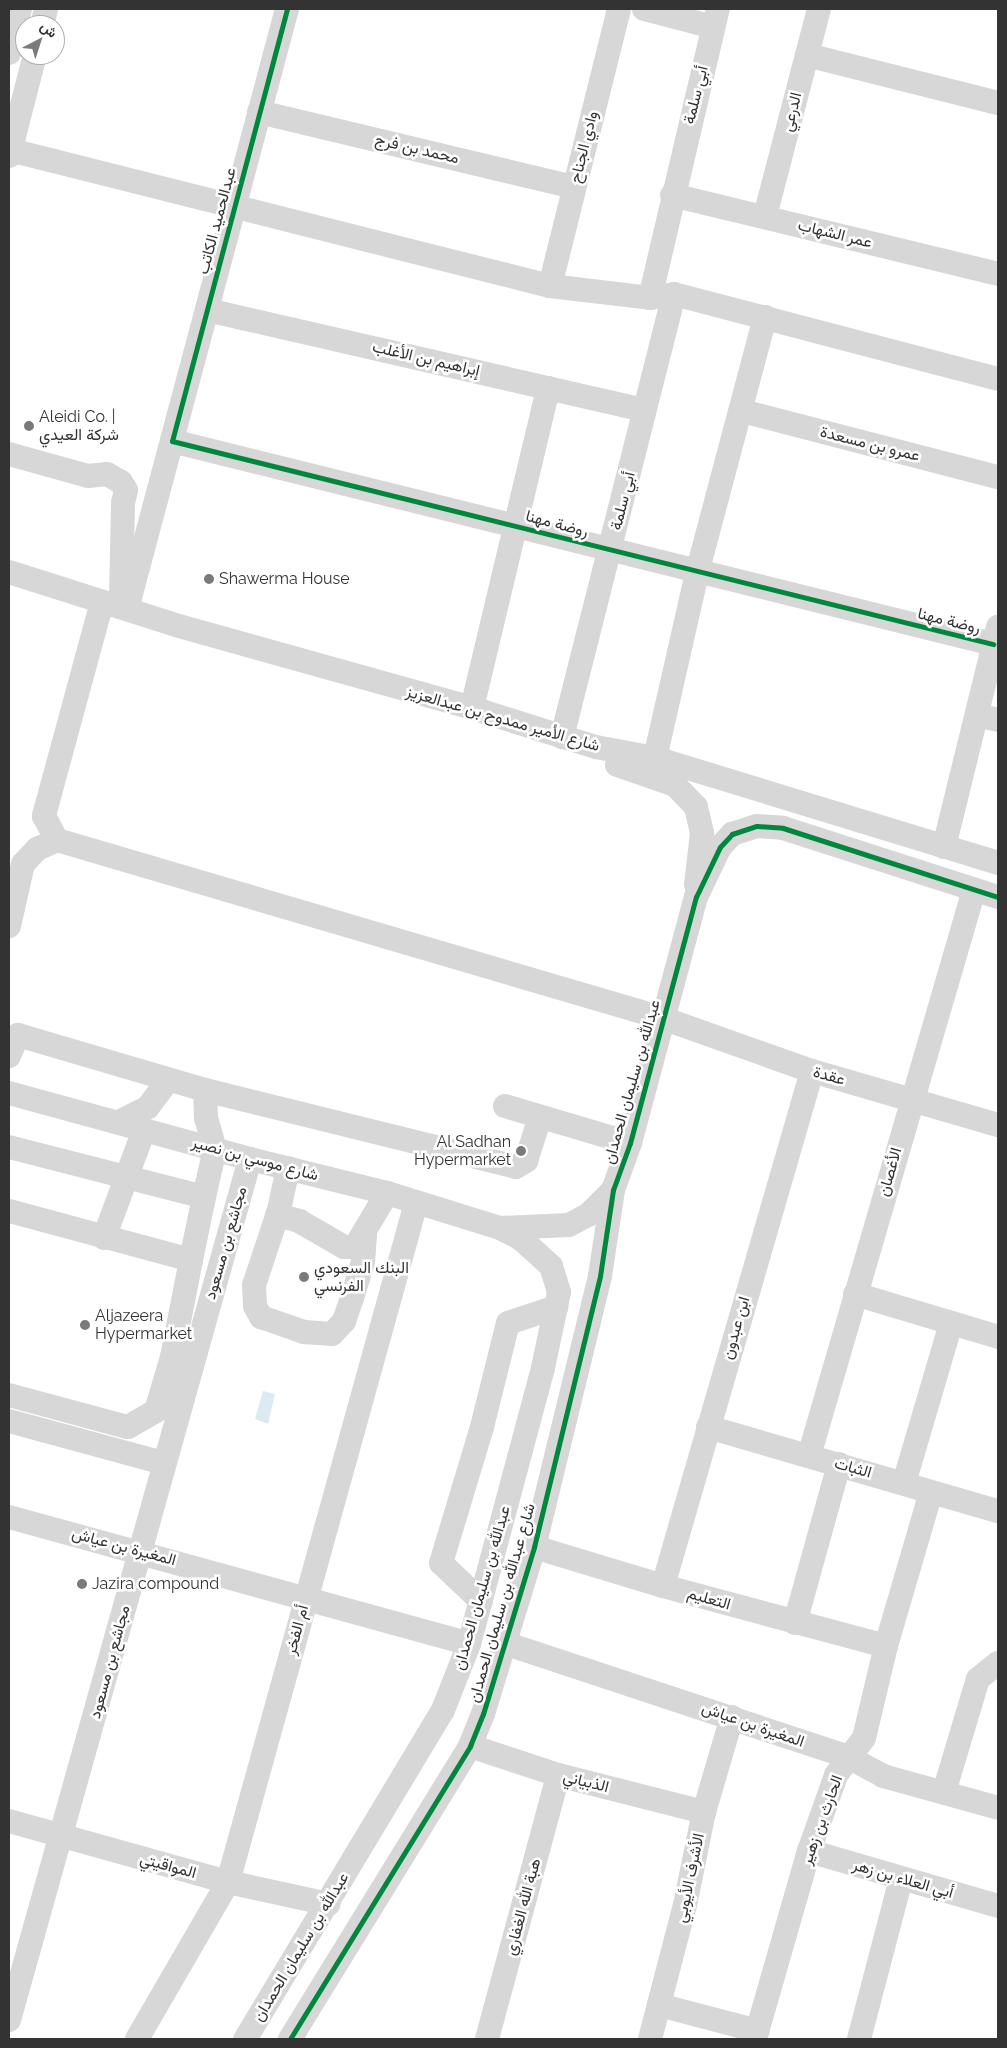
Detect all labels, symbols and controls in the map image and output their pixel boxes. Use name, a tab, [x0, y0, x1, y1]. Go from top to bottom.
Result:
north arrow	[15, 15, 65, 65]
text: ش	[37, 18, 61, 41]
street label: أبي سلمة	[679, 64, 713, 126]
street label: الدرعي	[778, 90, 806, 134]
street label: وادي الجناح	[566, 109, 602, 185]
street label: محمد بن فرج	[373, 130, 461, 168]
street label: عبدالحميد الكاتب	[194, 166, 240, 276]
street label: عمر الشهاب	[796, 216, 874, 252]
street label: إبراهيم بن الأغلب	[370, 337, 482, 381]
place label: Aleidi Co. | شركة العيدي	[39, 407, 119, 445]
marker: Aleidi Co. | شركة العيدي	[23, 420, 35, 432]
street label: عمرو بن مسعدة	[818, 422, 922, 466]
street label: أبي سلمة	[606, 470, 640, 532]
street label: روضة مهنا	[524, 506, 590, 542]
place label: Shawerma House	[219, 569, 350, 589]
marker: Shawerma House	[203, 573, 215, 585]
street label: روضة مهنا	[916, 604, 982, 638]
street label: شارع الأمير ممدوح بن عبدالعزيز	[404, 682, 602, 756]
street label: عبدالله بن سليمان الحمدان	[599, 998, 665, 1166]
street label: عقدة	[811, 1062, 847, 1090]
place label: Al Sadhan Hypermarket	[414, 1132, 511, 1170]
street label: شارع موسي بن نصير	[190, 1133, 320, 1185]
marker: Al Sadhan Hypermarket	[515, 1145, 527, 1157]
street label: الأغصان	[874, 1145, 906, 1199]
street label: مجاشع بن مسعود	[201, 1184, 251, 1302]
place label: البنك السعودي الفرنسي	[314, 1258, 409, 1296]
marker: البنك السعودي الفرنسي	[298, 1271, 310, 1283]
street label: ابن عبدون	[718, 1294, 754, 1362]
place label: Aljazeera Hypermarket	[95, 1306, 192, 1344]
marker: Aljazeera Hypermarket	[79, 1319, 91, 1331]
street label: الثبات	[832, 1454, 874, 1482]
street label: شارع عبدالله بن سليمان الحمدان	[464, 1501, 540, 1705]
street label: عبدالله بن سليمان الحمدان	[449, 1504, 515, 1672]
street label: المغيرة بن عياش	[70, 1524, 178, 1570]
place label: Jazira compound	[92, 1574, 219, 1594]
marker: Jazira compound	[76, 1578, 88, 1590]
street label: التعليم	[685, 1584, 733, 1614]
street label: مجاشع بن مسعود	[86, 1603, 134, 1721]
street label: أم الفخر	[281, 1603, 313, 1657]
street label: المغيرة بن عياش	[699, 1698, 807, 1752]
street label: الذبياني	[561, 1767, 611, 1797]
street label: الحارث بن زهير	[797, 1773, 847, 1867]
street label: الأشرف الأيوبي	[671, 1832, 709, 1924]
street label: المواقيتي	[138, 1849, 198, 1883]
street label: أبي العلاء بن زهر	[850, 1855, 956, 1903]
street label: هبة الله الغفاري	[501, 1856, 545, 1958]
street label: عبدالله بن سليمان الحمدان	[249, 1869, 353, 2025]

